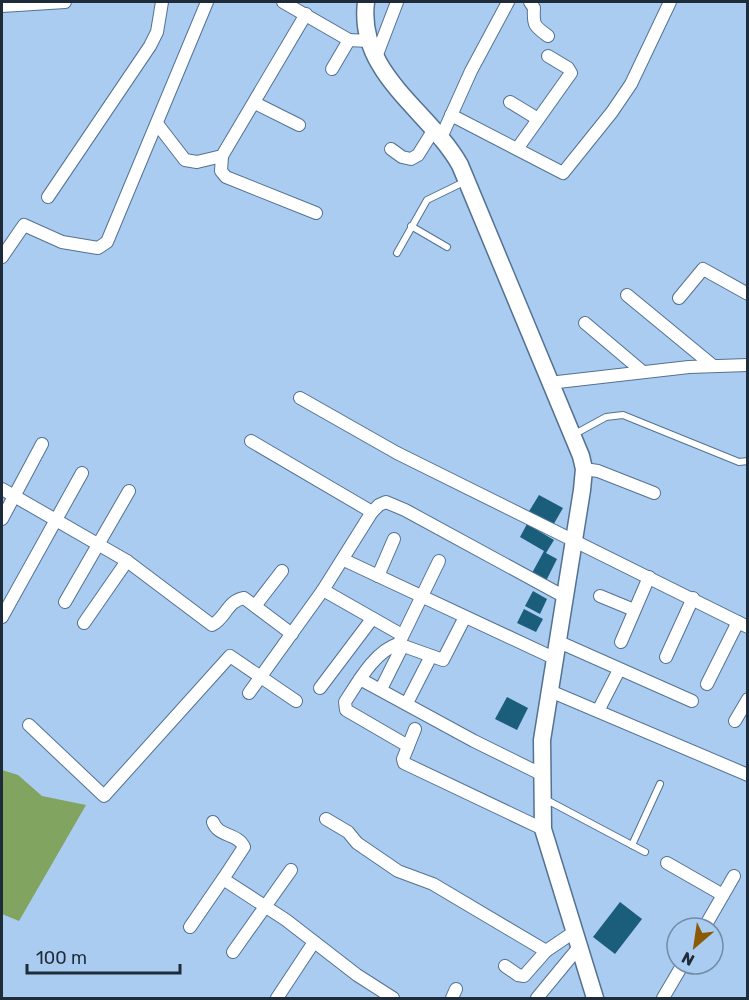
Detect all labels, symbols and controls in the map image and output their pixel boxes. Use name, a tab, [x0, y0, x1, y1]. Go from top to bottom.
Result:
north arrow	[665, 916, 725, 976]
scale bar	[27, 937, 180, 975]
text: 100 m	[36, 947, 87, 969]
text: N	[678, 948, 698, 970]

